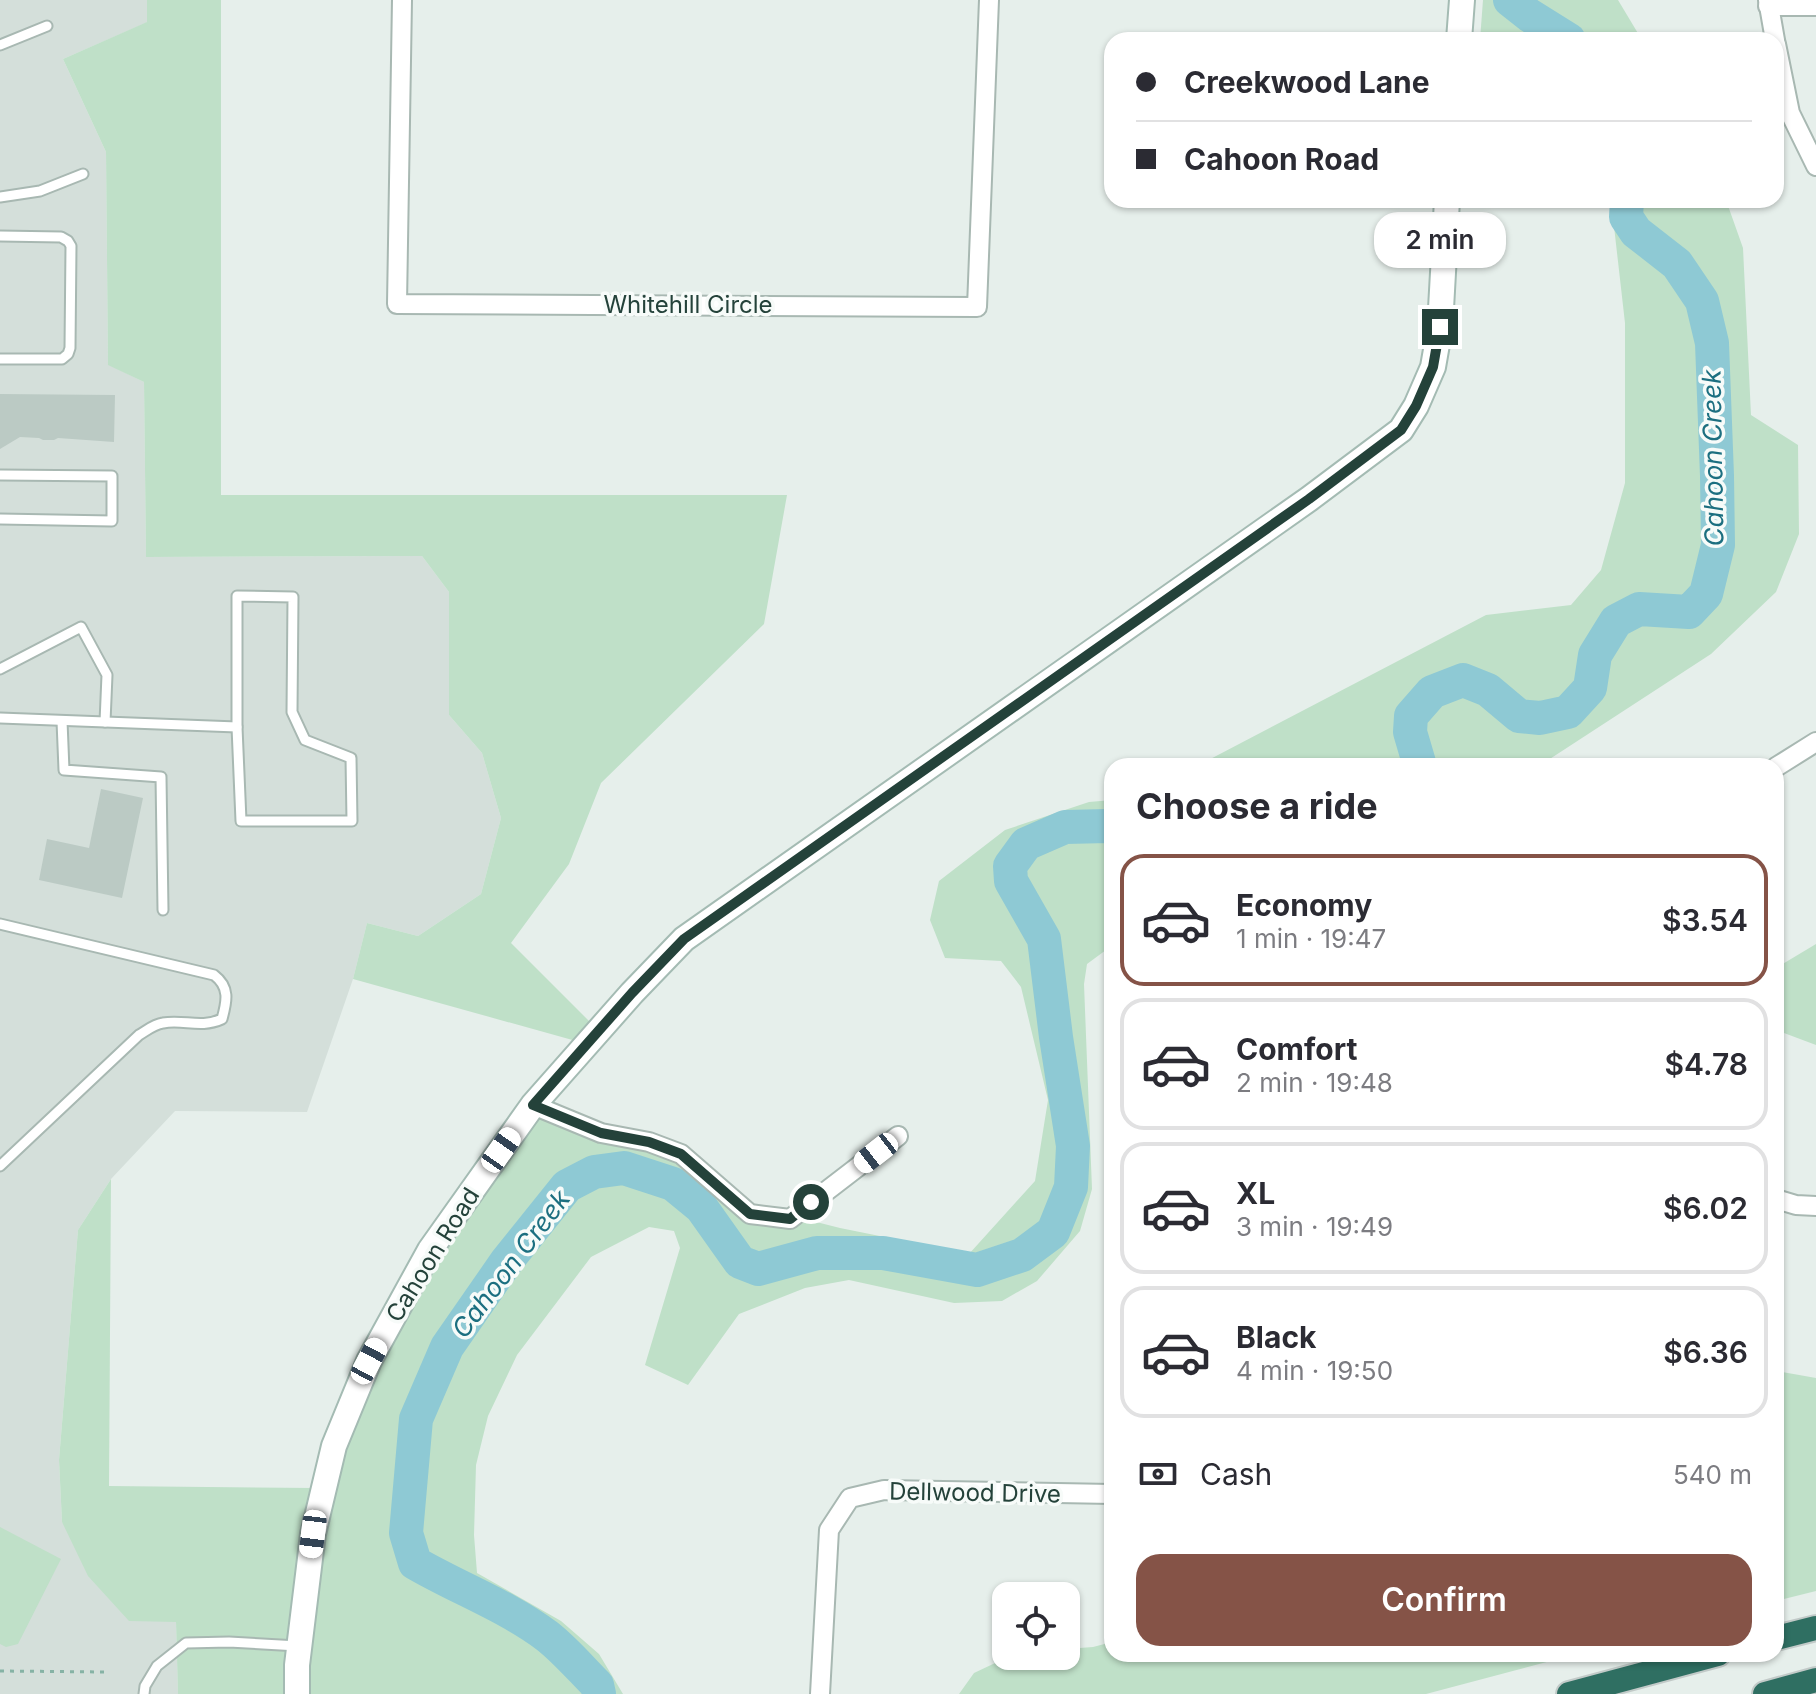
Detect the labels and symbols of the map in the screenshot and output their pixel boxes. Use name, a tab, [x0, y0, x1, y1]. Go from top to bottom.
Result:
callout: 2 min	[1374, 211, 1506, 267]
street label: Whitehill Circle	[603, 290, 773, 319]
route end	[1422, 309, 1458, 345]
water label: Cahoon Creek	[1695, 369, 1730, 547]
car	[477, 1123, 525, 1177]
car	[850, 1129, 902, 1177]
street label: Cahoon Road	[380, 1182, 485, 1327]
water label: Cahoon Creek	[445, 1183, 577, 1344]
route start	[793, 1184, 829, 1220]
car	[347, 1334, 391, 1388]
street label: Dellwood Drive	[889, 1477, 1061, 1508]
car	[298, 1509, 328, 1559]

